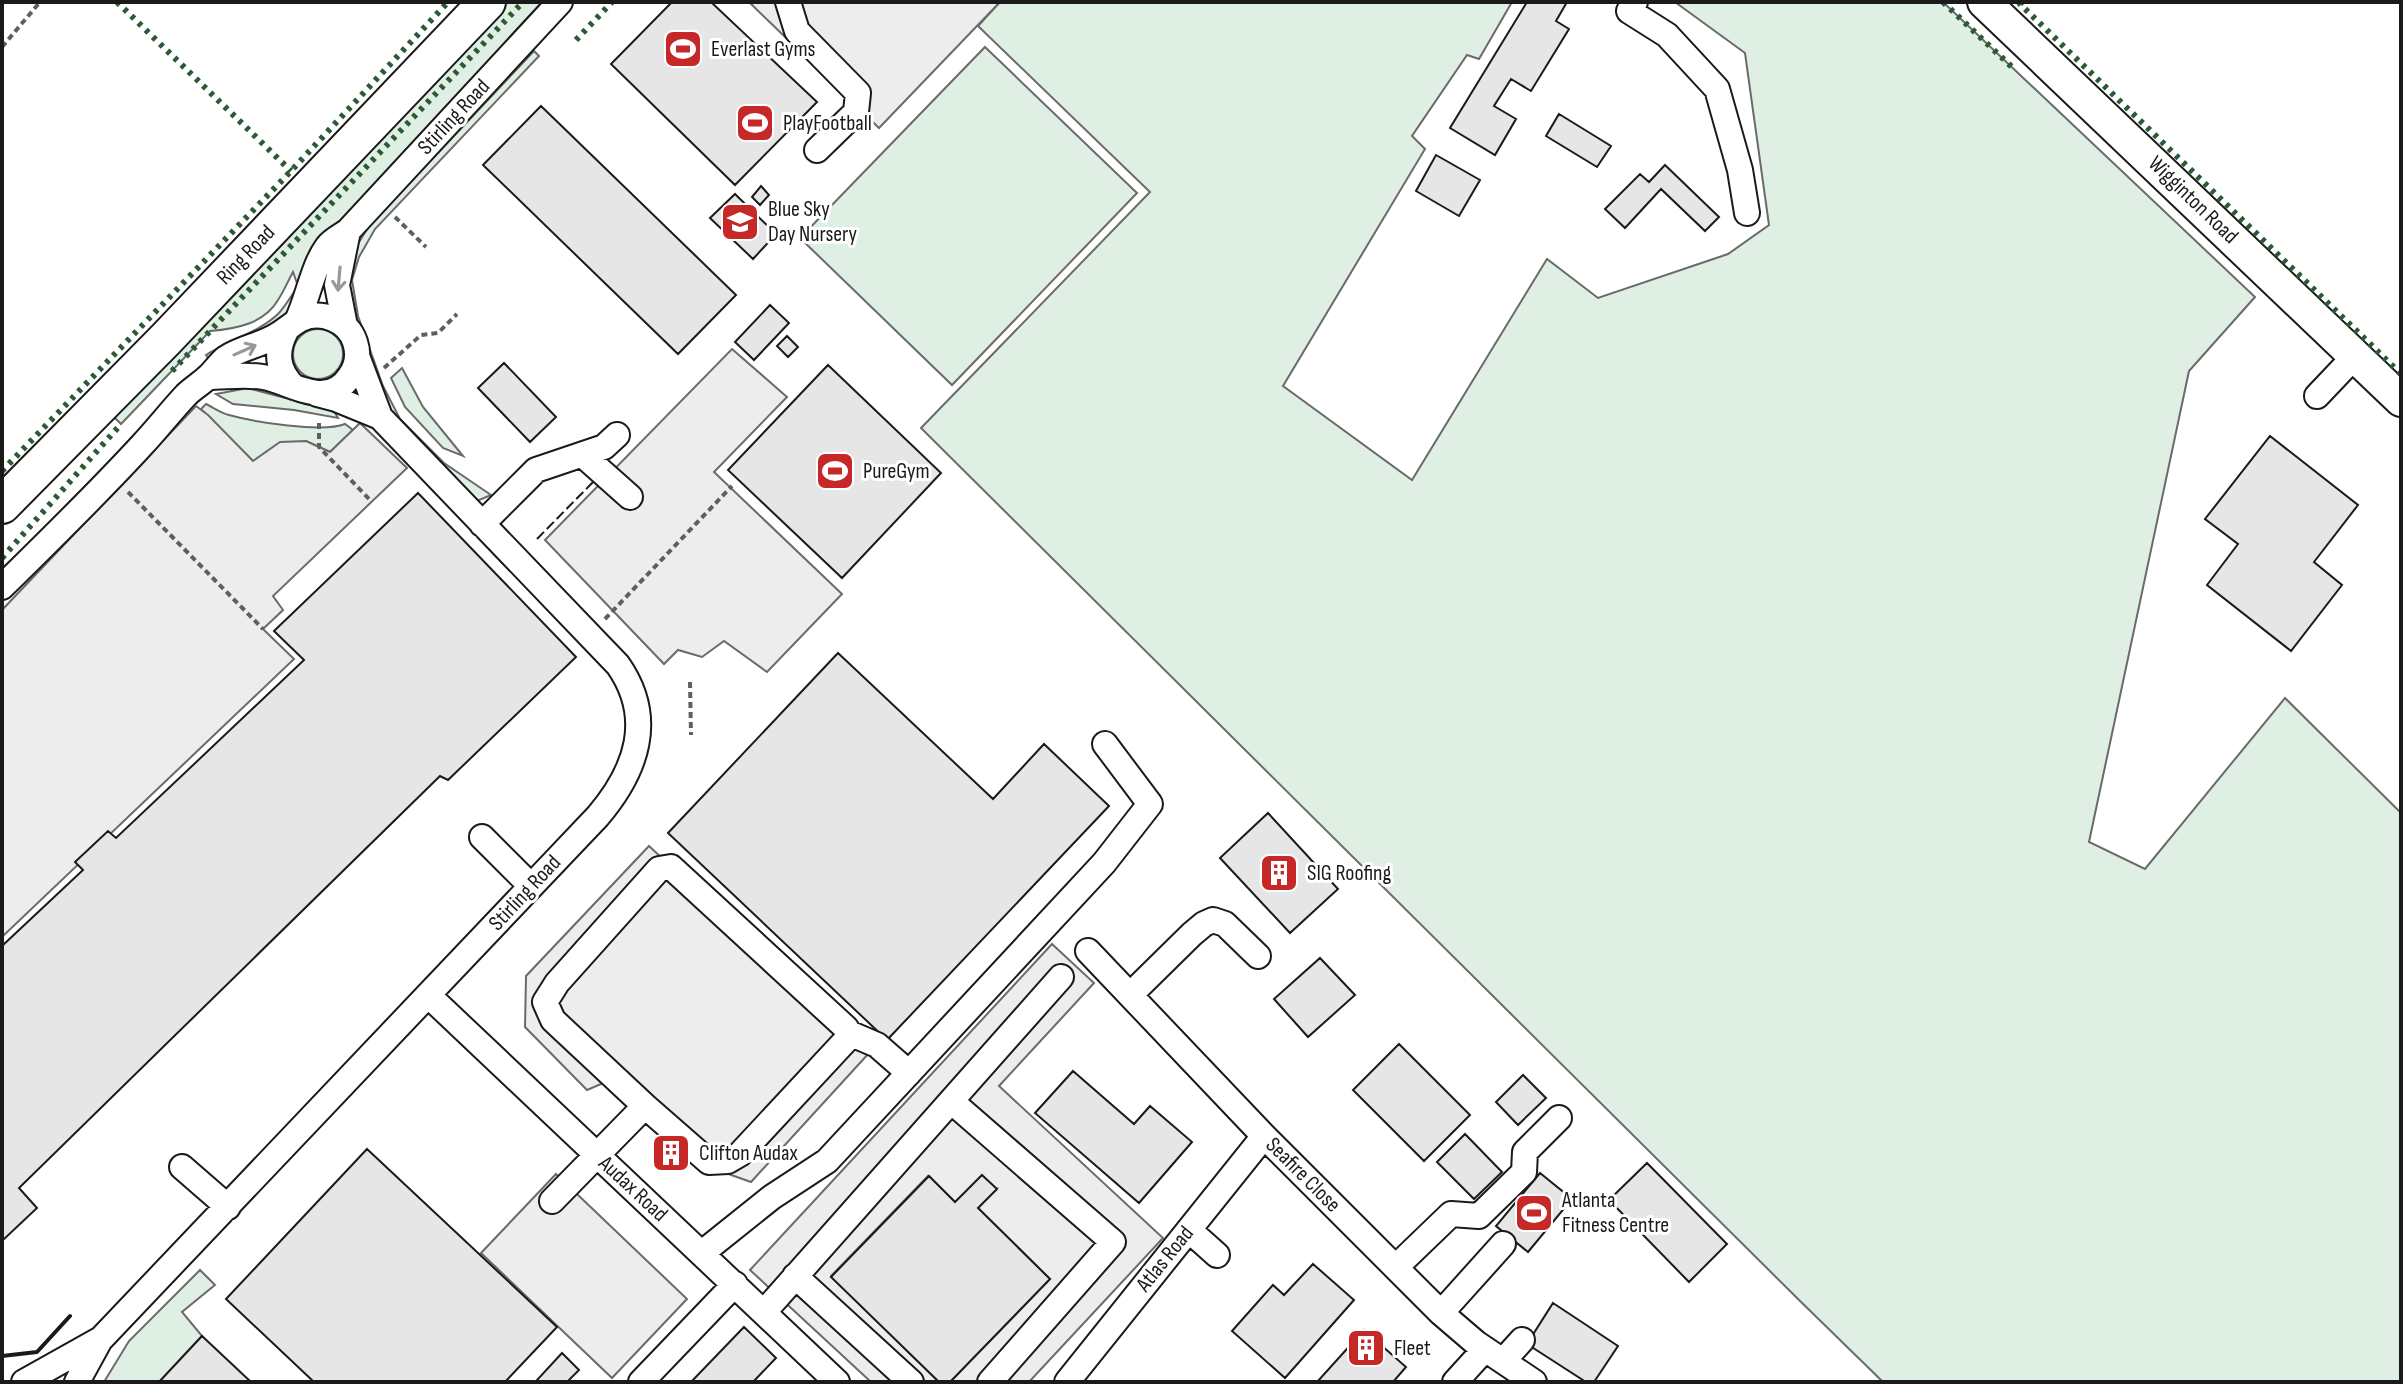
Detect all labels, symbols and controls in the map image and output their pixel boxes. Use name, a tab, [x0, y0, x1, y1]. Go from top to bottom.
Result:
sports icon: Everlast Gyms	[662, 28, 704, 70]
place label: Everlast Gyms	[711, 36, 816, 63]
street label: Stirling Road	[412, 74, 496, 160]
sports icon: PlayFootball	[734, 102, 776, 144]
place label: PlayFootball	[783, 110, 872, 137]
street label: Wigginton Road	[2142, 150, 2244, 250]
place label: Blue Sky Day Nursery	[768, 196, 858, 248]
school or university icon: Blue Sky Day Nursery	[719, 201, 761, 243]
street label: Ring Road	[211, 220, 281, 290]
one-way arrow	[331, 265, 346, 292]
one-way arrow	[232, 342, 256, 357]
sports icon: PureGym	[814, 450, 856, 492]
place label: PureGym	[863, 458, 930, 485]
street label: Stirling Road	[483, 850, 567, 936]
building icon: SIG Roofing	[1258, 852, 1300, 894]
place label: SIG Roofing	[1307, 860, 1392, 887]
building icon: Clifton Audax	[650, 1132, 692, 1174]
street label: Seafire Close	[1260, 1132, 1346, 1218]
place label: Clifton Audax	[699, 1140, 798, 1167]
street label: Audax Road	[592, 1150, 673, 1228]
place label: Atlanta Fitness Centre	[1561, 1187, 1669, 1239]
sports icon: Atlanta Fitness Centre	[1513, 1192, 1555, 1234]
street label: Atlas Road	[1130, 1221, 1200, 1298]
building icon: Fleet	[1345, 1327, 1387, 1369]
place label: Fleet	[1394, 1335, 1431, 1362]

